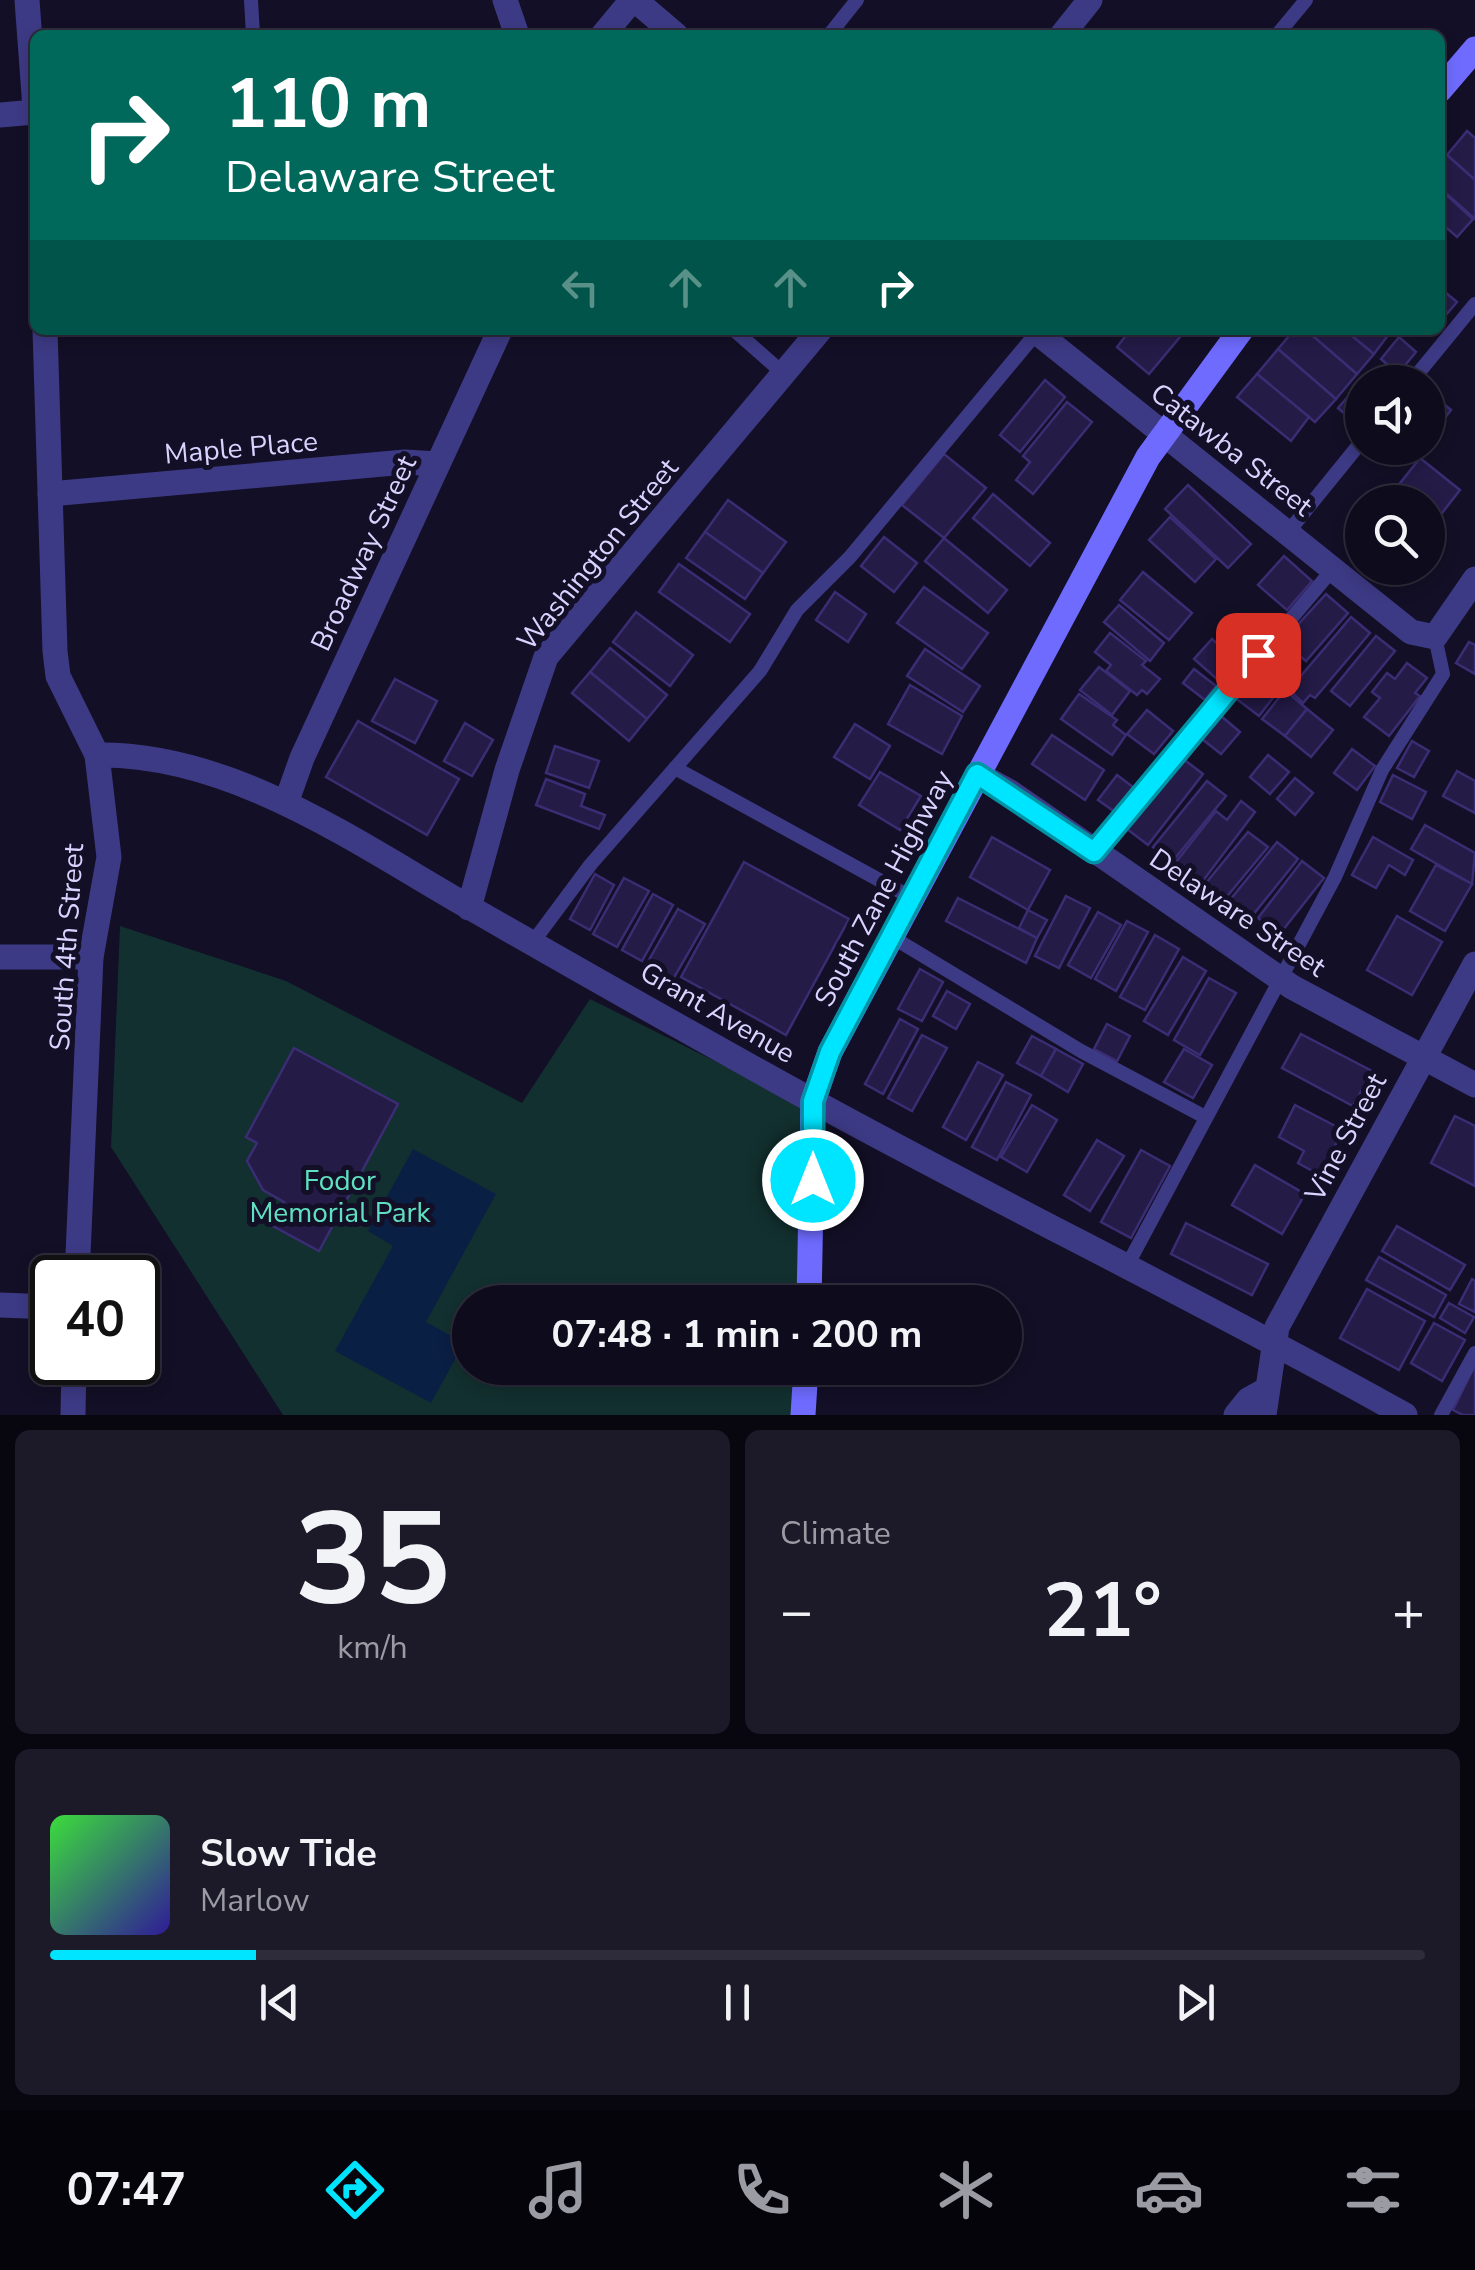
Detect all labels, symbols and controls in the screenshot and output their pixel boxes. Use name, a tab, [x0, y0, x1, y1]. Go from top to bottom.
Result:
text: 110 m	[225, 56, 431, 152]
icon: right	[60, 70, 190, 200]
text: Delaware Street	[225, 147, 555, 208]
icon: left	[553, 260, 608, 315]
icon: ahead	[658, 260, 713, 315]
icon: ahead	[763, 260, 818, 315]
icon: right	[868, 260, 923, 315]
map controls	[1345, 365, 1445, 585]
button: sound	[1345, 365, 1445, 465]
street label: Catawba Street	[1142, 374, 1320, 525]
street label: Maple Place	[163, 422, 319, 474]
street label: Broadway Street	[302, 449, 426, 657]
street label: Washington Street	[508, 450, 687, 659]
button: search	[1345, 485, 1445, 585]
pin	[1216, 613, 1301, 698]
icon: arrive	[1231, 628, 1286, 683]
street label: South Zane Highway	[805, 763, 963, 1013]
street label: Delaware Street	[1142, 840, 1333, 986]
street label: South 4th Street	[41, 842, 93, 1052]
street label: Grant Avenue	[633, 953, 802, 1073]
street label: Vine Street	[1296, 1066, 1396, 1209]
position arrow	[761, 1128, 865, 1232]
park label: Fodor Memorial Park	[249, 1162, 432, 1232]
speed limit sign: 40	[30, 1255, 160, 1385]
text: 07:48 · 1 min · 200 m	[552, 1309, 922, 1360]
text: 35	[294, 1472, 451, 1649]
text: Climate	[780, 1512, 891, 1555]
text: 21°	[1043, 1560, 1162, 1662]
text: −	[780, 1574, 813, 1649]
text: +	[1392, 1574, 1425, 1649]
text: km/h	[337, 1626, 408, 1669]
text: Slow Tide	[200, 1828, 377, 1879]
text: Marlow	[200, 1879, 310, 1922]
icon: previous	[252, 1975, 307, 2030]
icon: pause	[710, 1975, 765, 2030]
icon: next	[1168, 1975, 1223, 2030]
icon: directions	[320, 2155, 390, 2225]
icon: music	[523, 2155, 593, 2225]
icon: phone	[727, 2155, 797, 2225]
icon: climate	[931, 2155, 1001, 2225]
icon: car	[1134, 2155, 1204, 2225]
icon: filters	[1338, 2155, 1408, 2225]
text: 07:47	[67, 2160, 186, 2221]

